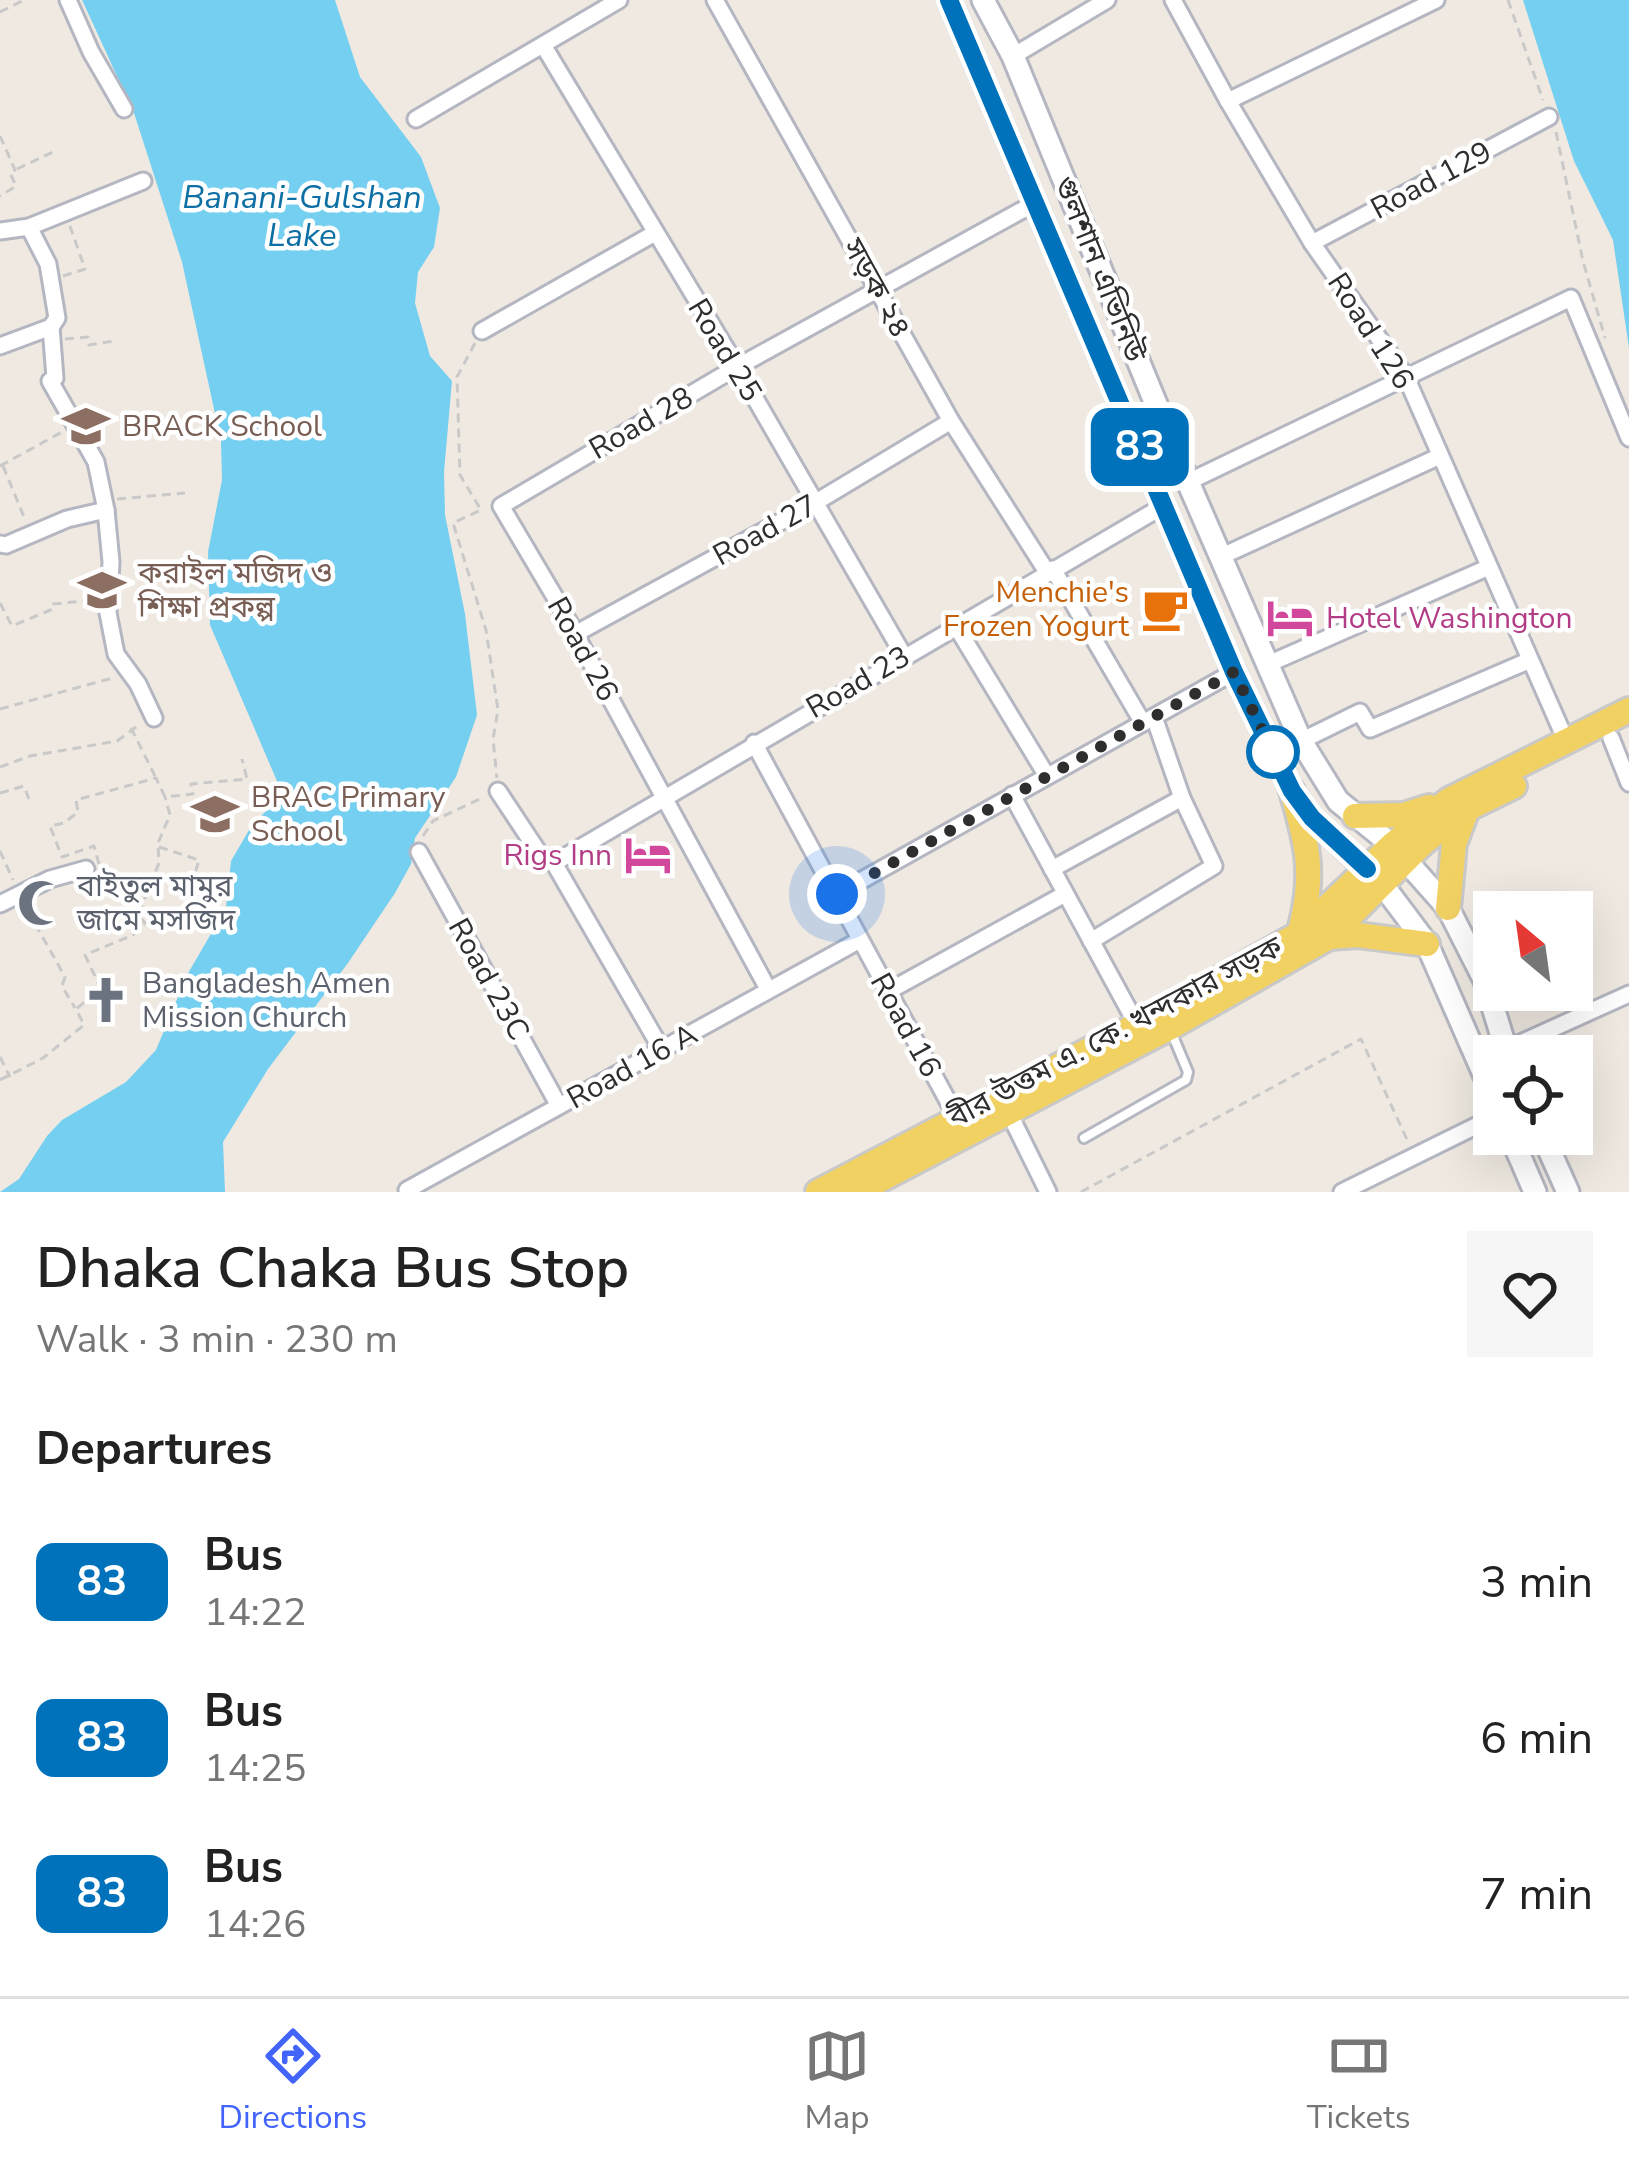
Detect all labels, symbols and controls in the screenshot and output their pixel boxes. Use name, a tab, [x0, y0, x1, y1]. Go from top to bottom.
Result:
street label: Road 129	[1364, 131, 1499, 229]
street label: গুলশান এভিনিউ	[1044, 170, 1156, 369]
water label: Banani-Gulshan Lake	[182, 175, 422, 258]
street label: সড়ক ২৪	[832, 230, 921, 345]
street label: Road 126	[1318, 265, 1424, 398]
street label: Road 25	[678, 291, 771, 409]
street label: Road 28	[582, 377, 701, 470]
school or university icon: BRACK School	[61, 401, 111, 451]
place label: BRACK School	[122, 406, 322, 447]
line badge: 83	[1086, 408, 1194, 486]
text: 83	[1115, 418, 1165, 475]
street label: Road 27	[706, 485, 825, 576]
place label: করাইল মজিদ ও শিক্ষা প্রকল্প	[137, 553, 332, 628]
school or university icon: করাইল মজিদ ও শিক্ষা প্রকল্প	[77, 565, 127, 615]
place label: Menchie's Frozen Yogurt	[943, 572, 1129, 647]
cafe icon: Menchie's Frozen Yogurt	[1140, 584, 1190, 634]
street label: Road 26	[537, 590, 628, 709]
hotel icon: Hotel Washington	[1265, 593, 1315, 643]
place label: Hotel Washington	[1326, 598, 1573, 639]
street label: Road 23	[799, 636, 918, 729]
unlabelled marker	[1248, 727, 1298, 777]
place label: BRAC Primary School	[251, 777, 446, 852]
school or university icon: BRAC Primary School	[190, 789, 240, 839]
hotel icon: Rigs Inn	[623, 830, 673, 880]
place label: Rigs Inn	[503, 835, 612, 876]
your location	[807, 864, 867, 924]
place label: বাইতুল মামুর জামে মসজিদ	[76, 866, 236, 941]
mosque icon: বাইতুল মামুর জামে মসজিদ	[16, 878, 66, 928]
north arrow	[1473, 891, 1593, 1011]
map controls	[1473, 891, 1593, 1155]
street label: Road 23C	[438, 911, 539, 1048]
street label: বীর উত্তম এ. কে. খন্দকার সড়ক	[940, 926, 1291, 1139]
place label: Bangladesh Amen Mission Church	[142, 963, 391, 1038]
street label: Road 16	[860, 966, 951, 1085]
church icon: Bangladesh Amen Mission Church	[81, 975, 131, 1025]
street label: Road 16 A	[560, 1014, 705, 1119]
button: locate	[1473, 1035, 1593, 1155]
text: Dhaka Chaka Bus Stop	[36, 1229, 629, 1307]
button: heart	[1467, 1231, 1593, 1357]
text: Walk · 3 min · 230 m	[36, 1313, 398, 1366]
text: Departures	[36, 1419, 272, 1480]
text: Bus	[204, 1525, 283, 1586]
text: 3 min	[1480, 1552, 1593, 1613]
text: 83	[77, 1553, 127, 1610]
text: 14:22	[204, 1586, 307, 1639]
text: Bus	[204, 1681, 283, 1742]
text: 6 min	[1480, 1708, 1593, 1769]
text: 83	[77, 1709, 127, 1766]
text: 14:25	[204, 1742, 307, 1795]
text: Bus	[204, 1837, 283, 1898]
text: 7 min	[1480, 1864, 1593, 1925]
text: 83	[77, 1865, 127, 1922]
text: 14:26	[204, 1898, 307, 1951]
tab: Directions	[218, 2023, 367, 2140]
tab: Map	[804, 2023, 870, 2140]
tab: Tickets	[1307, 2023, 1411, 2140]

